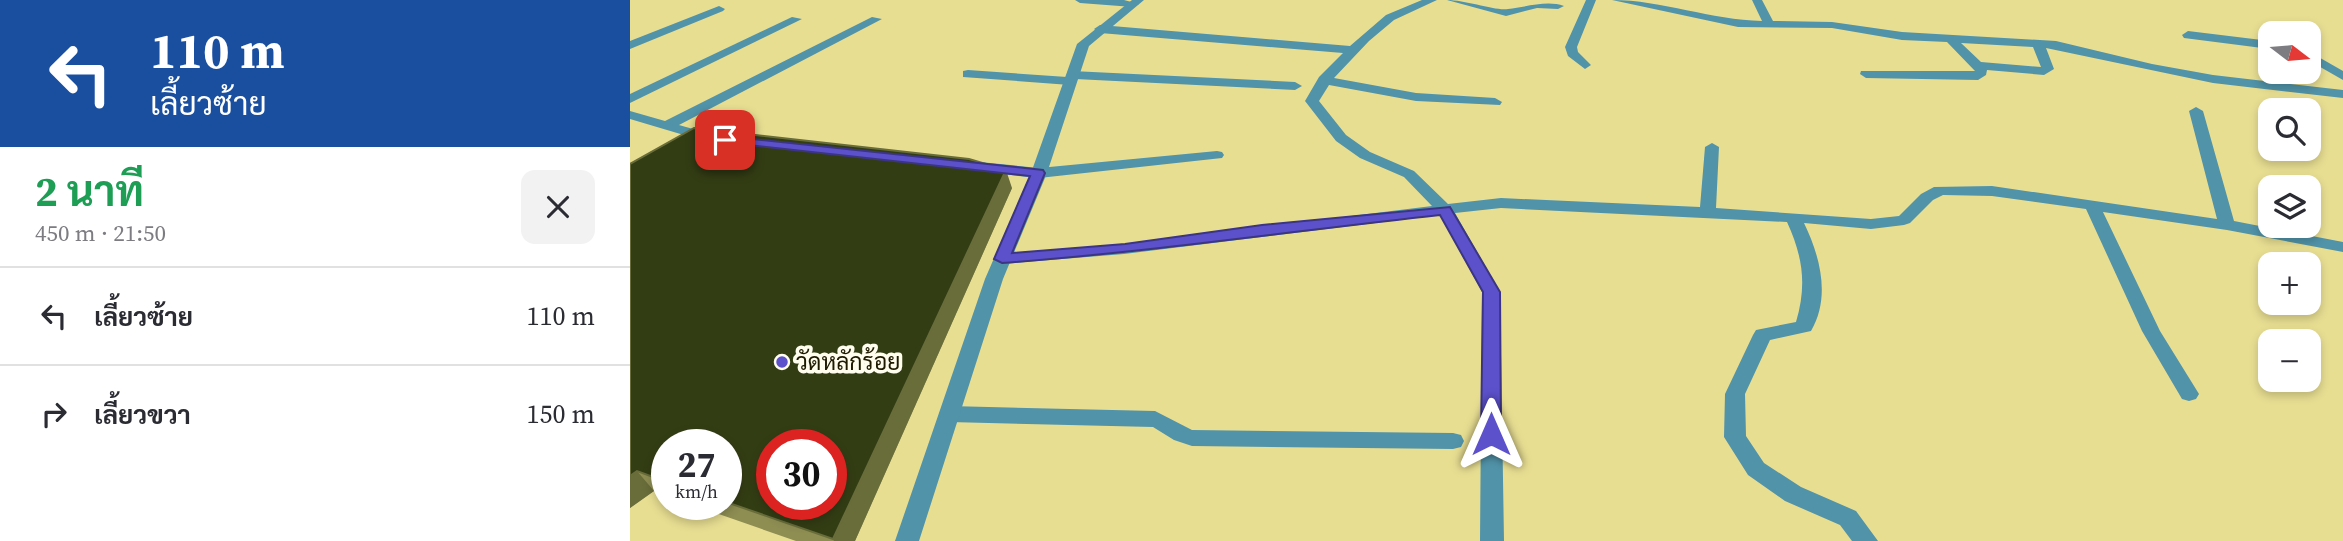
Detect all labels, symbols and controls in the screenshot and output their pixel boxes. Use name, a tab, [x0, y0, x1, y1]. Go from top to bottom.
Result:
text: 110 m	[150, 17, 285, 84]
north arrow	[2258, 21, 2320, 84]
map controls	[2258, 21, 2321, 392]
icon: left	[35, 28, 126, 119]
text: เลี้ยวซ้าย	[150, 82, 267, 126]
button: search	[2258, 98, 2321, 161]
pin	[695, 110, 755, 170]
icon: arrive	[706, 121, 744, 159]
text: 2 นาที	[35, 162, 144, 220]
button: close	[521, 170, 595, 244]
button: layers	[2258, 175, 2321, 238]
text: 450 m · 21:50	[35, 217, 166, 249]
button: +	[2258, 252, 2321, 315]
icon: left	[35, 297, 73, 335]
text: 110 m	[527, 298, 595, 334]
text: เลี้ยวซ้าย	[94, 299, 193, 335]
button: −	[2258, 329, 2321, 392]
place label: วัดหลักร้อย	[796, 346, 900, 378]
marker: วัดหลักร้อย	[774, 354, 790, 370]
icon: right	[35, 395, 73, 433]
text: 150 m	[527, 396, 595, 432]
text: เลี้ยวขวา	[94, 397, 191, 433]
position arrow	[1454, 397, 1528, 471]
speed limit sign: 30	[756, 429, 847, 520]
text: 27	[678, 441, 715, 489]
text: km/h	[675, 479, 718, 504]

